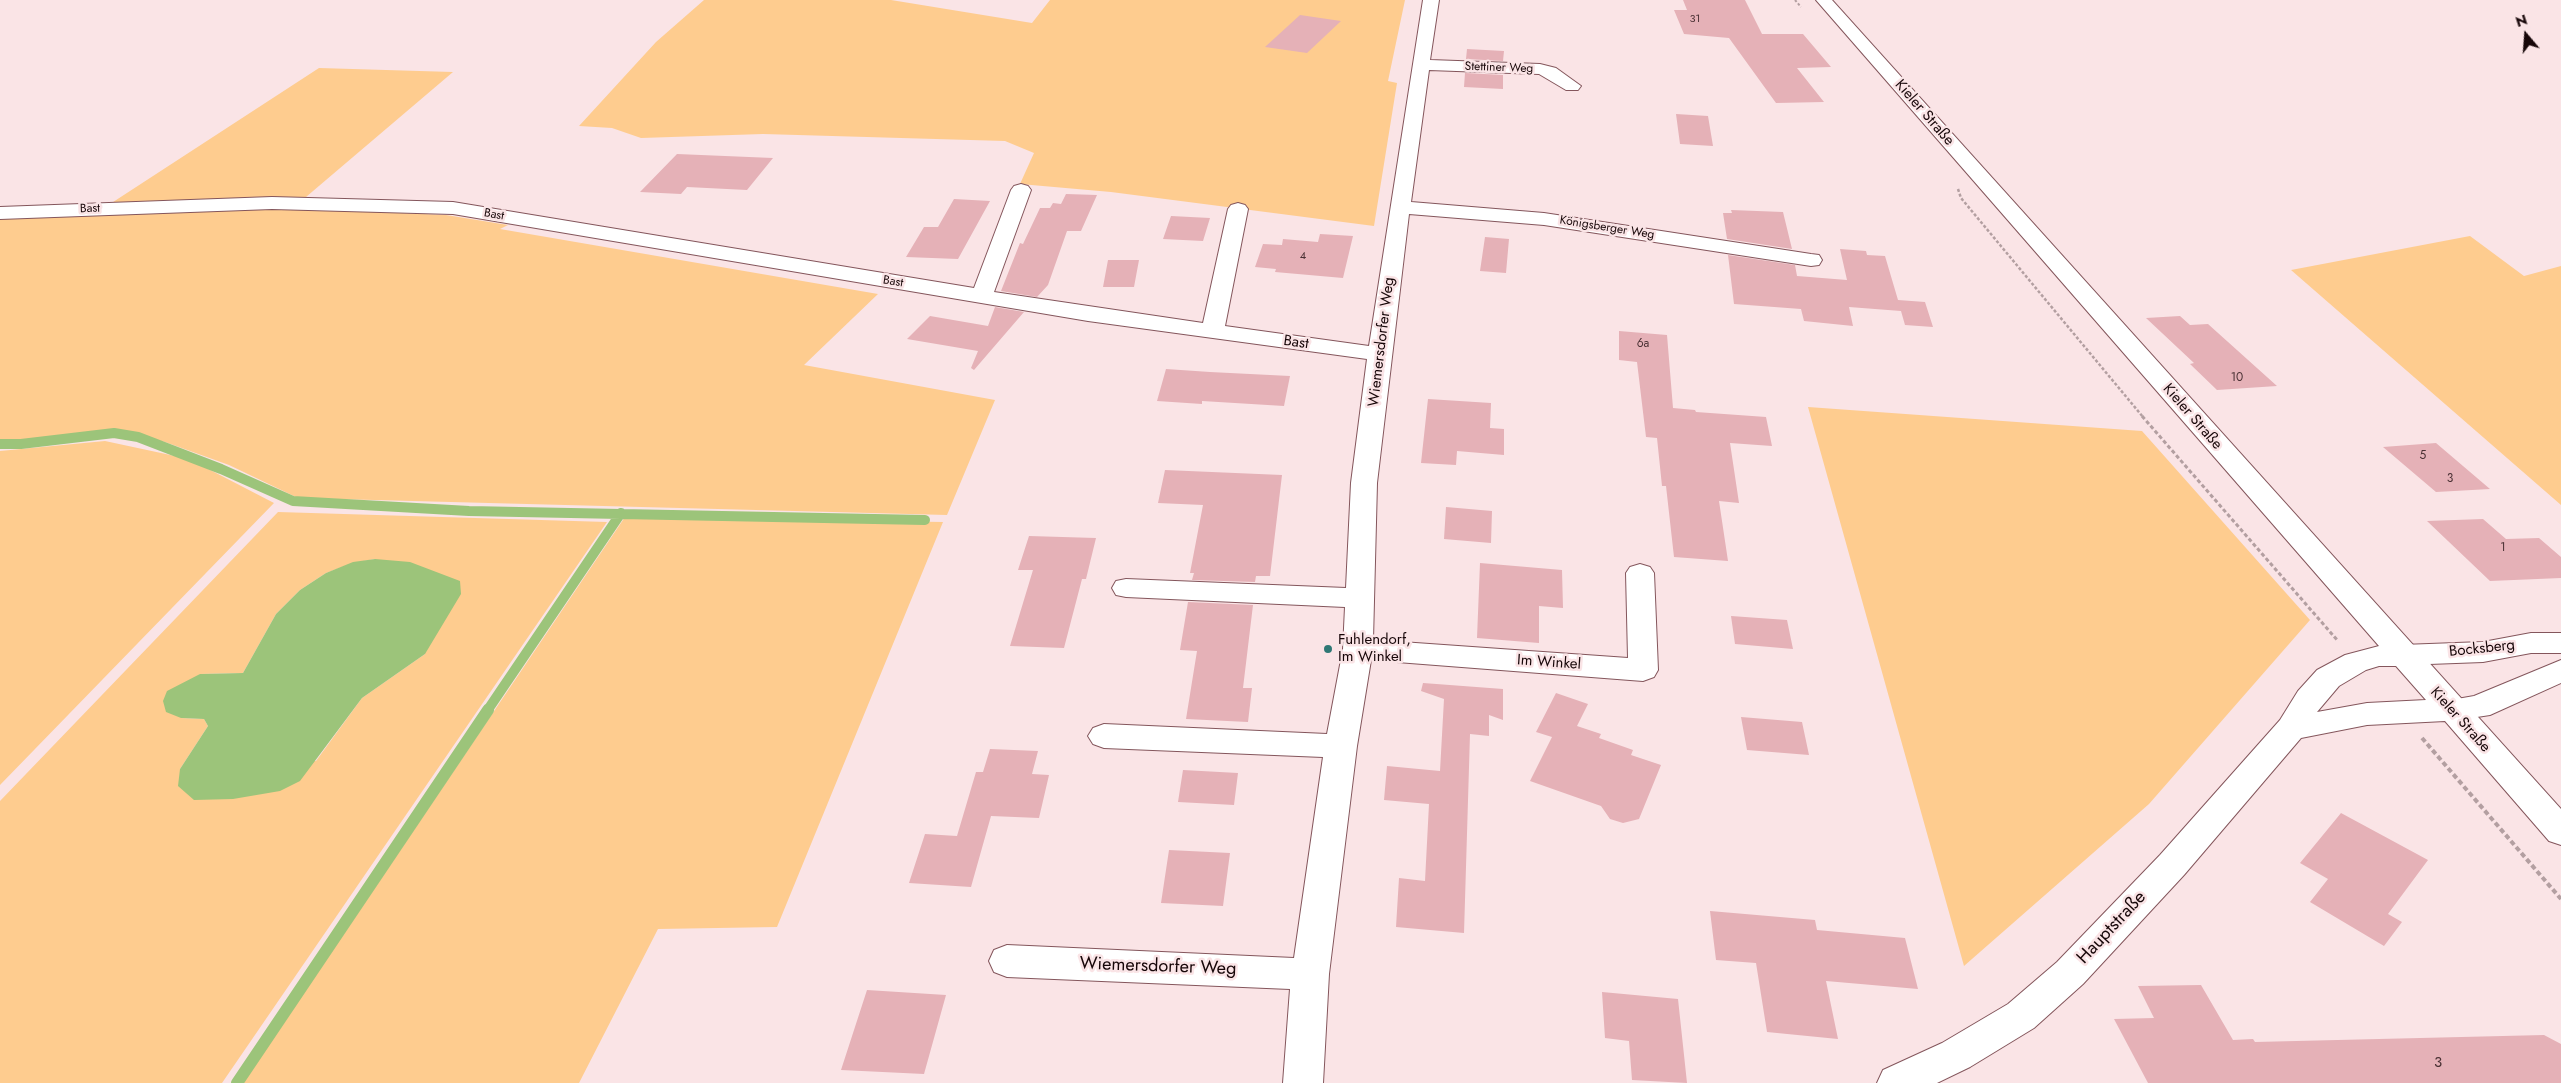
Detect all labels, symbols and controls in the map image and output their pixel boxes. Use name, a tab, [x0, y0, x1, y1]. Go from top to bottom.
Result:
north arrow	[2501, 10, 2551, 60]
text: N	[2513, 10, 2530, 32]
house number: 31	[1690, 12, 1700, 26]
street label: Stettiner Weg	[1464, 60, 1534, 76]
street label: Kieler Straße	[1891, 76, 1957, 150]
street label: Bast	[80, 201, 100, 217]
street label: Bast	[483, 206, 505, 224]
street label: Königsberger Weg	[1559, 213, 1655, 243]
house number: 4	[1300, 249, 1306, 263]
street label: Bast	[882, 273, 904, 291]
street label: Wiemersdorfer Weg	[1365, 276, 1399, 408]
street label: Bast	[1282, 332, 1310, 354]
house number: 6a	[1637, 337, 1649, 351]
house number: 10	[2231, 371, 2243, 385]
street label: Kieler Straße	[2159, 380, 2225, 454]
house number: 5	[2420, 449, 2426, 463]
house number: 3	[2447, 472, 2453, 486]
house number: 1	[2500, 541, 2506, 555]
place label: Fuhlendorf, Im Winkel	[1338, 631, 1411, 666]
street label: Bocksberg	[2448, 637, 2516, 661]
marker: Fuhlendorf, Im Winkel	[1322, 643, 1334, 655]
street label: Im Winkel	[1516, 652, 1582, 674]
street label: Kieler Straße	[2426, 684, 2494, 756]
street label: Hauptstraße	[2073, 887, 2151, 969]
street label: Wiemersdorfer Weg	[1079, 953, 1237, 981]
house number: 3	[2434, 1054, 2442, 1072]

